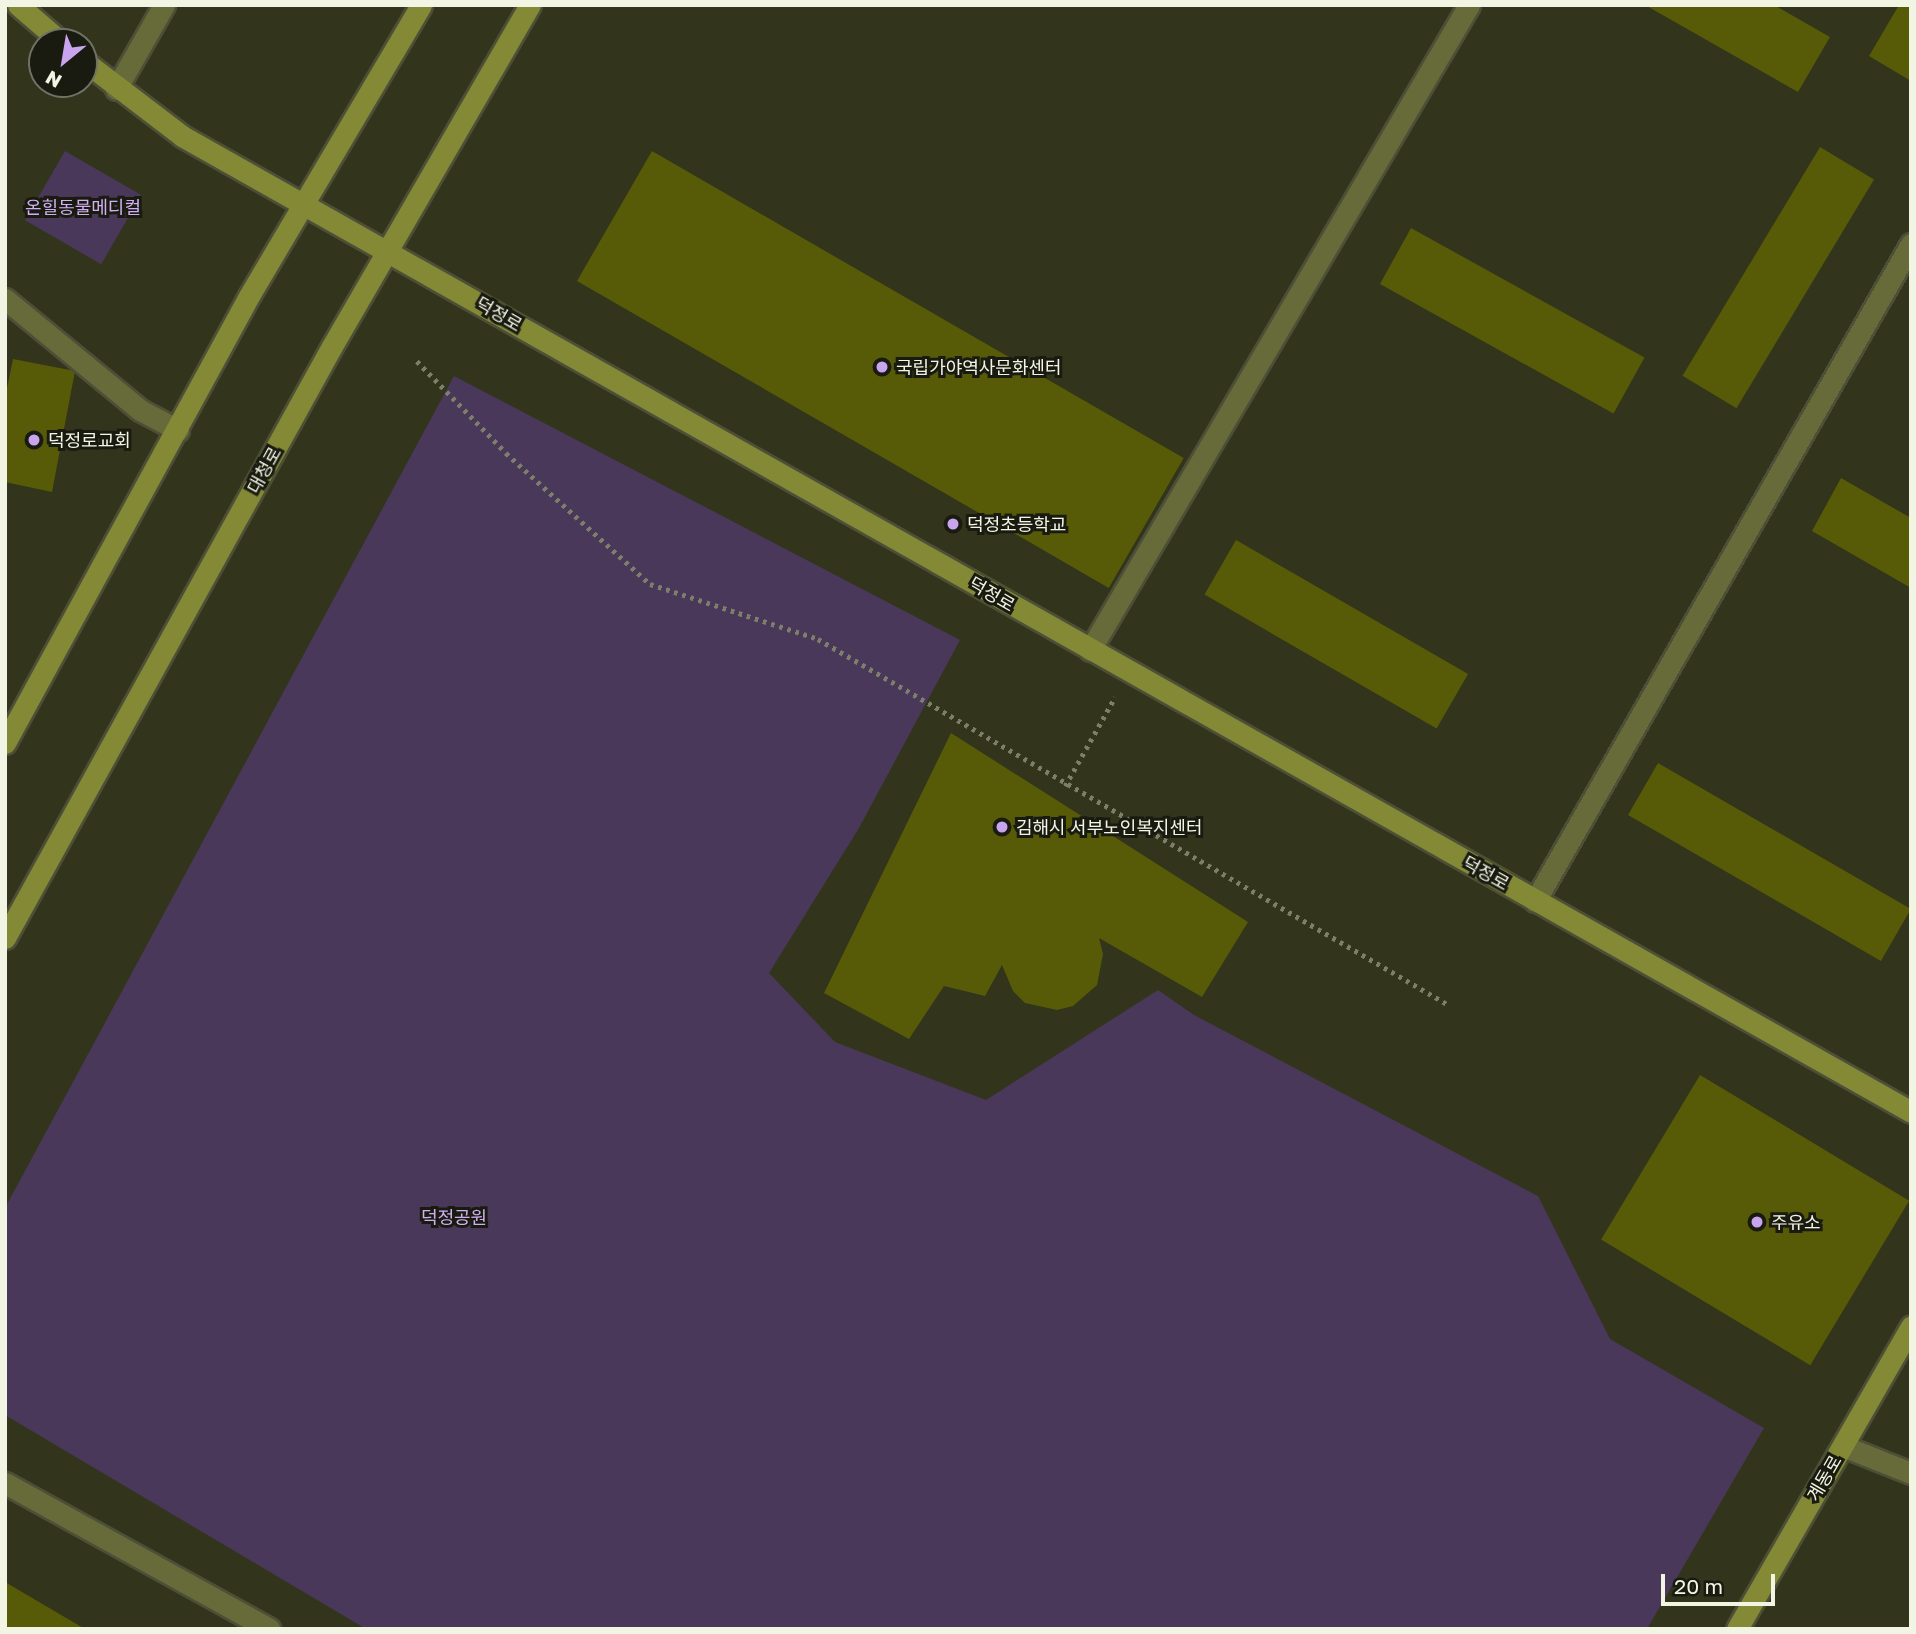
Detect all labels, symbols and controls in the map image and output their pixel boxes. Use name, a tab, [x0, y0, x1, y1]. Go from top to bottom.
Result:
north arrow	[28, 28, 98, 98]
text: N	[41, 66, 65, 93]
park label: 온힐동물메디컬	[25, 196, 141, 218]
street label: 덕정로	[472, 292, 526, 336]
place label: 국립가야역사문화센터	[896, 356, 1062, 378]
marker: 국립가야역사문화센터	[874, 359, 890, 375]
place label: 덕정로교회	[48, 429, 131, 451]
marker: 덕정로교회	[26, 432, 42, 448]
street label: 대청로	[243, 443, 285, 497]
place label: 덕정초등학교	[967, 513, 1066, 535]
marker: 덕정초등학교	[945, 516, 961, 532]
street label: 덕정로	[965, 572, 1019, 616]
place label: 김해시 서부노인복지센터	[1016, 816, 1203, 838]
marker: 김해시 서부노인복지센터	[994, 819, 1010, 835]
street label: 덕정로	[1459, 852, 1513, 894]
park label: 덕정공원	[421, 1206, 487, 1228]
place label: 주유소	[1771, 1211, 1821, 1233]
marker: 주유소	[1749, 1214, 1765, 1230]
street label: 계동로	[1802, 1451, 1846, 1505]
scale bar	[1664, 1560, 1778, 1604]
text: 20 m	[1674, 1573, 1723, 1599]

